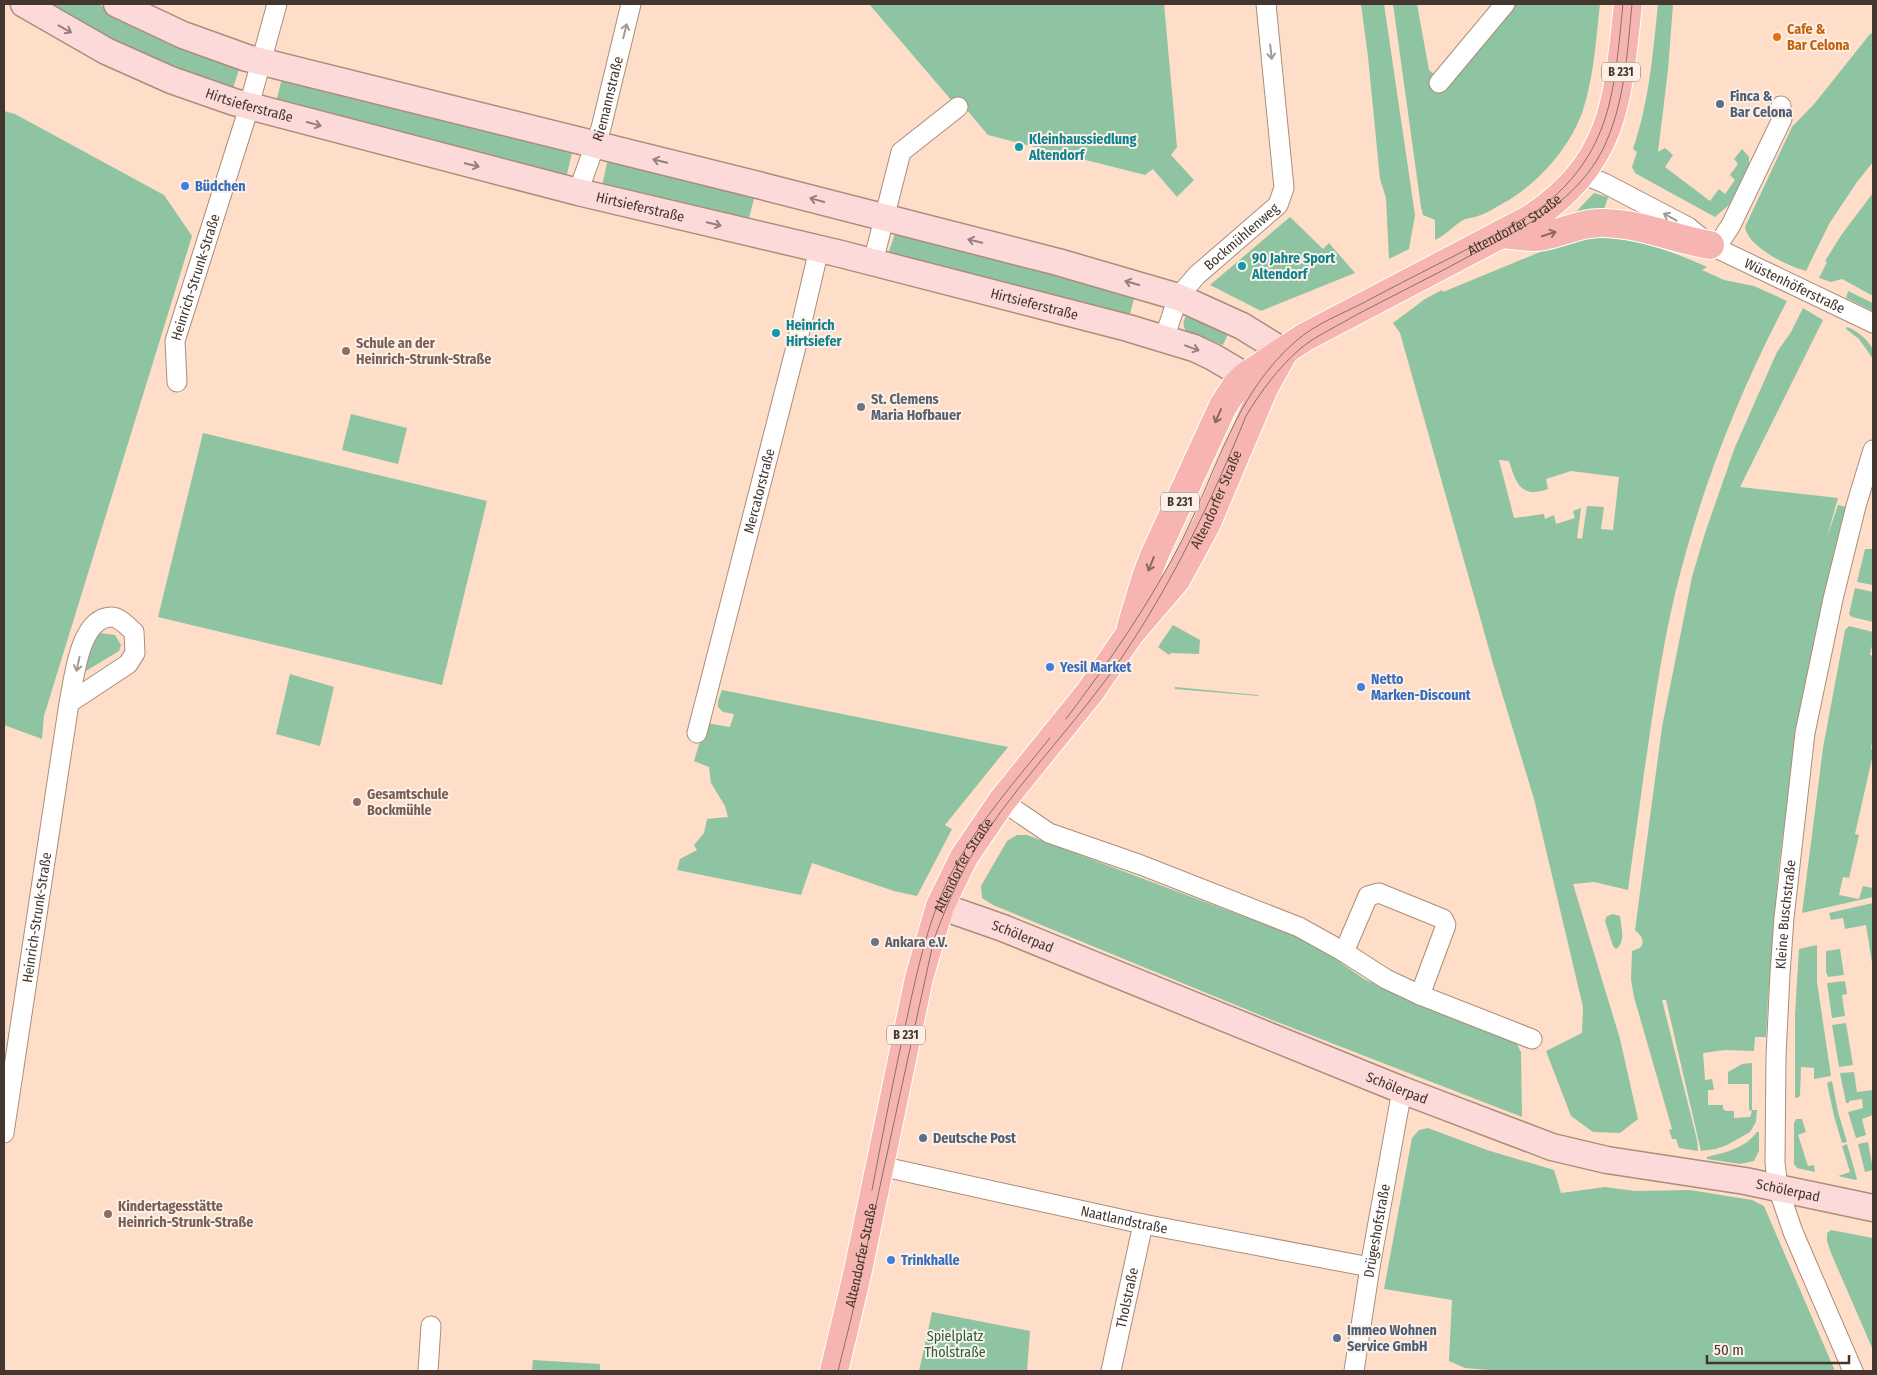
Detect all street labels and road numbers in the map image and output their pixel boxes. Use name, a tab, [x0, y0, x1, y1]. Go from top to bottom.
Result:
street label: Riemannstraße	[588, 55, 627, 144]
road number: B 231	[1602, 62, 1640, 82]
street label: Hirtsieferstraße	[203, 84, 295, 126]
street label: Hirtsieferstraße	[595, 188, 686, 225]
street label: Altendorfer Straße	[1464, 190, 1565, 259]
street label: Bockmühlenweg	[1200, 199, 1283, 274]
street label: Heinrich-Strunk-Straße	[167, 212, 223, 343]
street label: Wüstenhöferstraße	[1742, 254, 1848, 317]
street label: Hirtsieferstraße	[989, 284, 1080, 323]
street label: Mercatorstraße	[740, 447, 778, 535]
street label: Altendorfer Straße	[1186, 447, 1245, 552]
road number: B 231	[1161, 492, 1199, 512]
street label: Altendorfer Straße	[930, 815, 997, 914]
street label: Heinrich-Strunk-Straße	[18, 851, 55, 984]
street label: Kleine Buschstraße	[1772, 859, 1799, 970]
street label: Schölerpad	[990, 916, 1056, 956]
road number: B 231	[887, 1026, 925, 1044]
street label: Schölerpad	[1364, 1068, 1430, 1108]
street label: Schölerpad	[1755, 1175, 1822, 1205]
street label: Drügeshofstraße	[1360, 1183, 1393, 1279]
street label: Altendorfer Straße	[841, 1201, 880, 1309]
street label: Naatlandstraße	[1079, 1202, 1169, 1237]
street label: Tholstraße	[1112, 1266, 1142, 1329]

